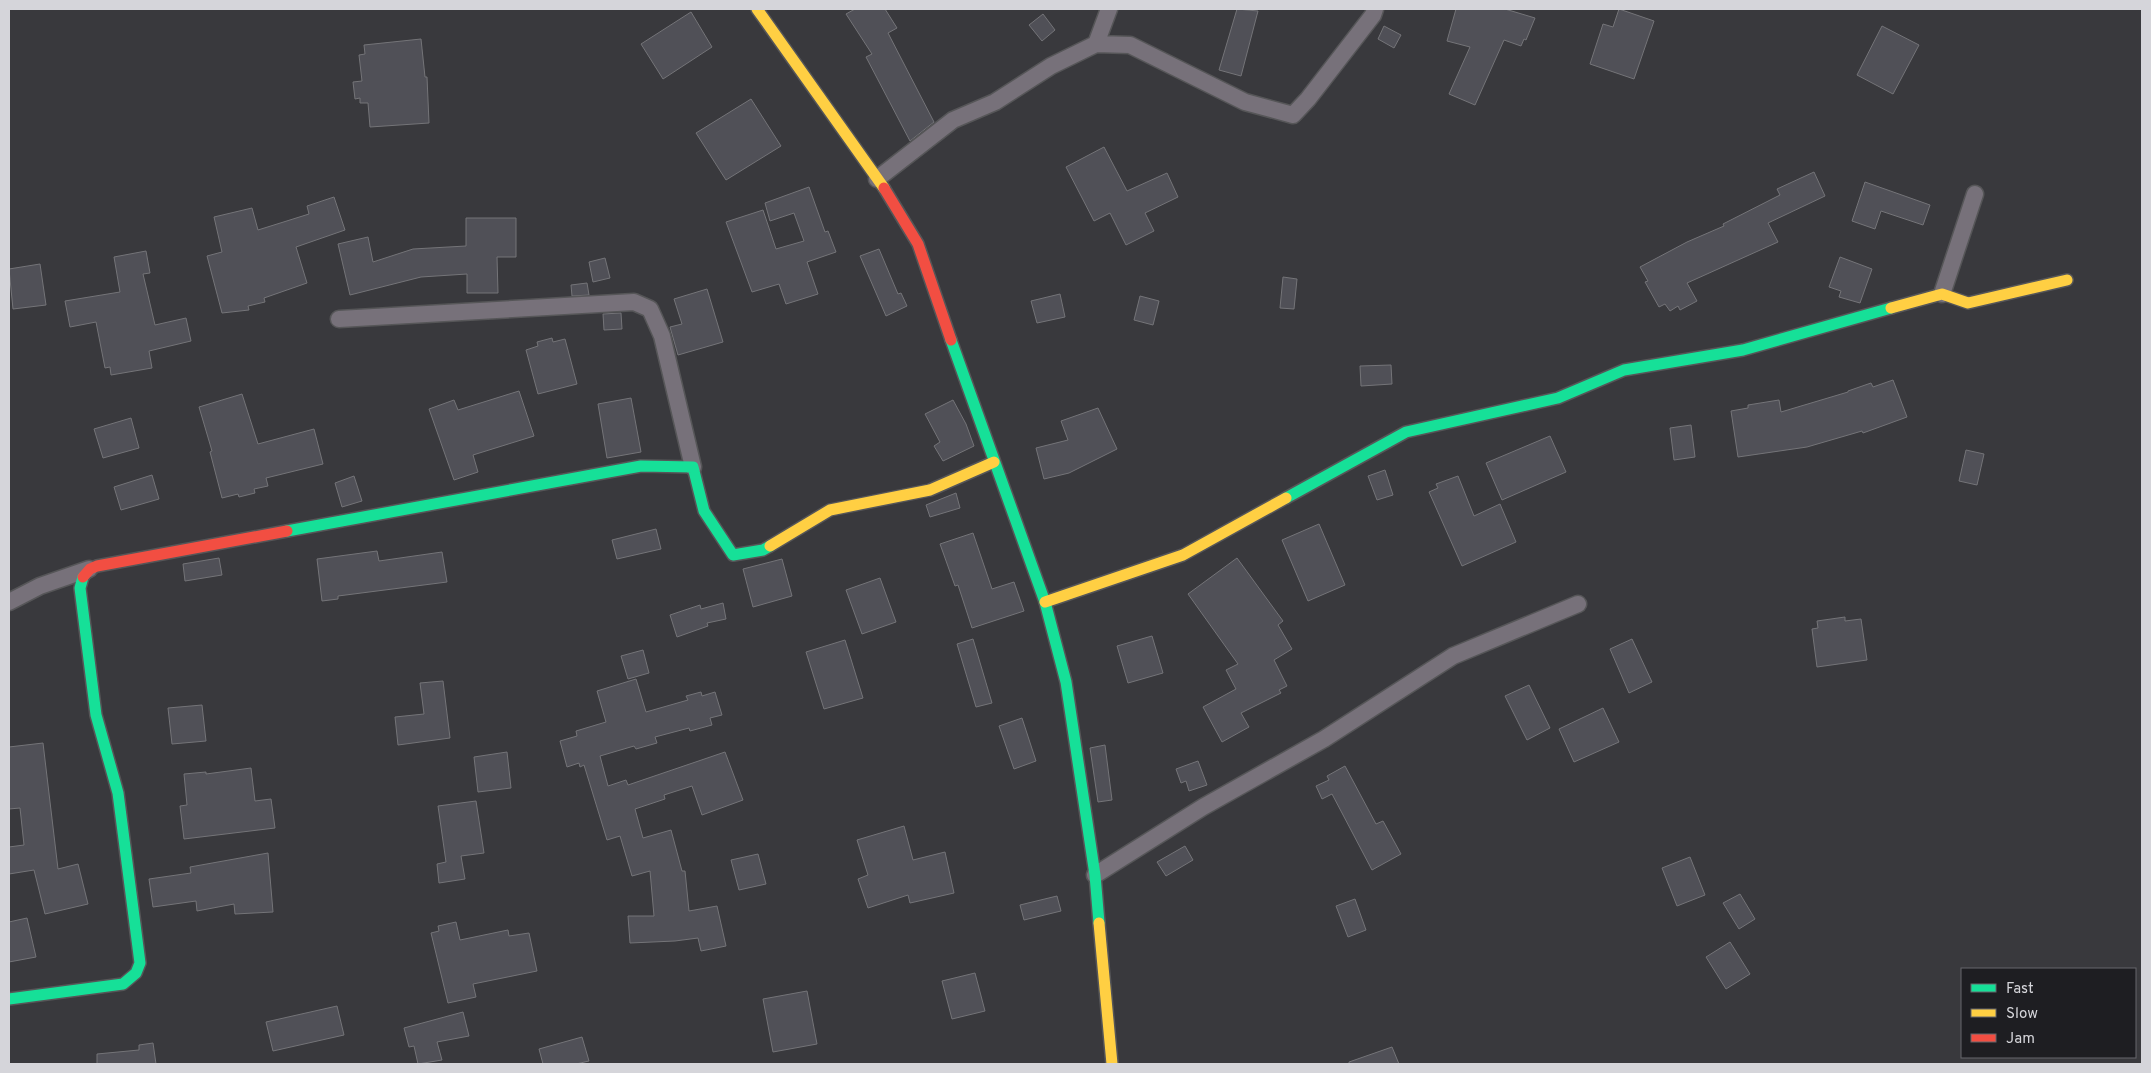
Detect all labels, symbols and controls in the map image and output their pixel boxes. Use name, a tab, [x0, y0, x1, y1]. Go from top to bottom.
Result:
legend	[1961, 968, 2136, 1058]
text: Fast	[2006, 980, 2034, 999]
text: Slow	[2006, 1005, 2038, 1024]
text: Jam	[2006, 1030, 2035, 1049]

